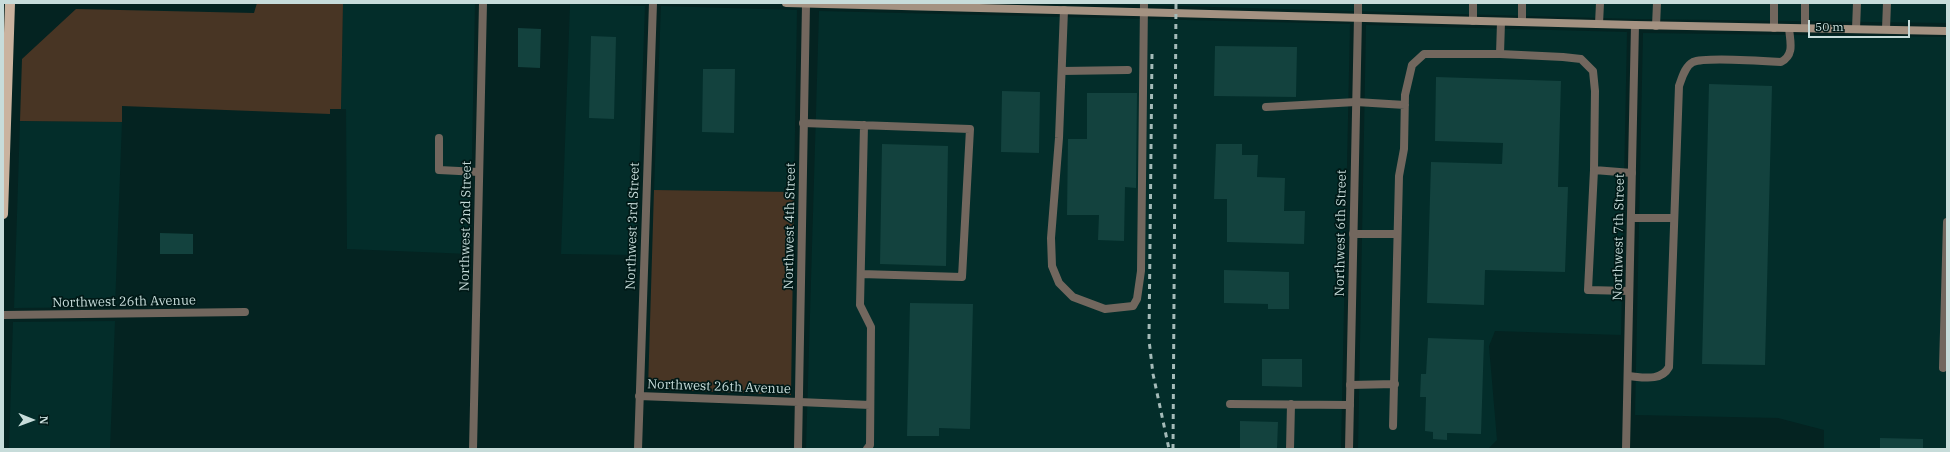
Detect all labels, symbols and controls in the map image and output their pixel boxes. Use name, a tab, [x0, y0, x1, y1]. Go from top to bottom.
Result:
scale bar	[1810, 12, 1912, 38]
text: 50 m	[1815, 19, 1844, 34]
street label: Northwest 2nd Street	[457, 161, 475, 291]
street label: Northwest 3rd Street	[623, 162, 643, 290]
street label: Northwest 4th Street	[781, 163, 799, 289]
street label: Northwest 6th Street	[1332, 170, 1350, 296]
street label: Northwest 7th Street	[1610, 174, 1628, 300]
street label: Northwest 26th Avenue	[52, 293, 196, 311]
street label: Northwest 26th Avenue	[647, 377, 791, 397]
north arrow	[12, 400, 52, 440]
text: N	[37, 416, 51, 425]

